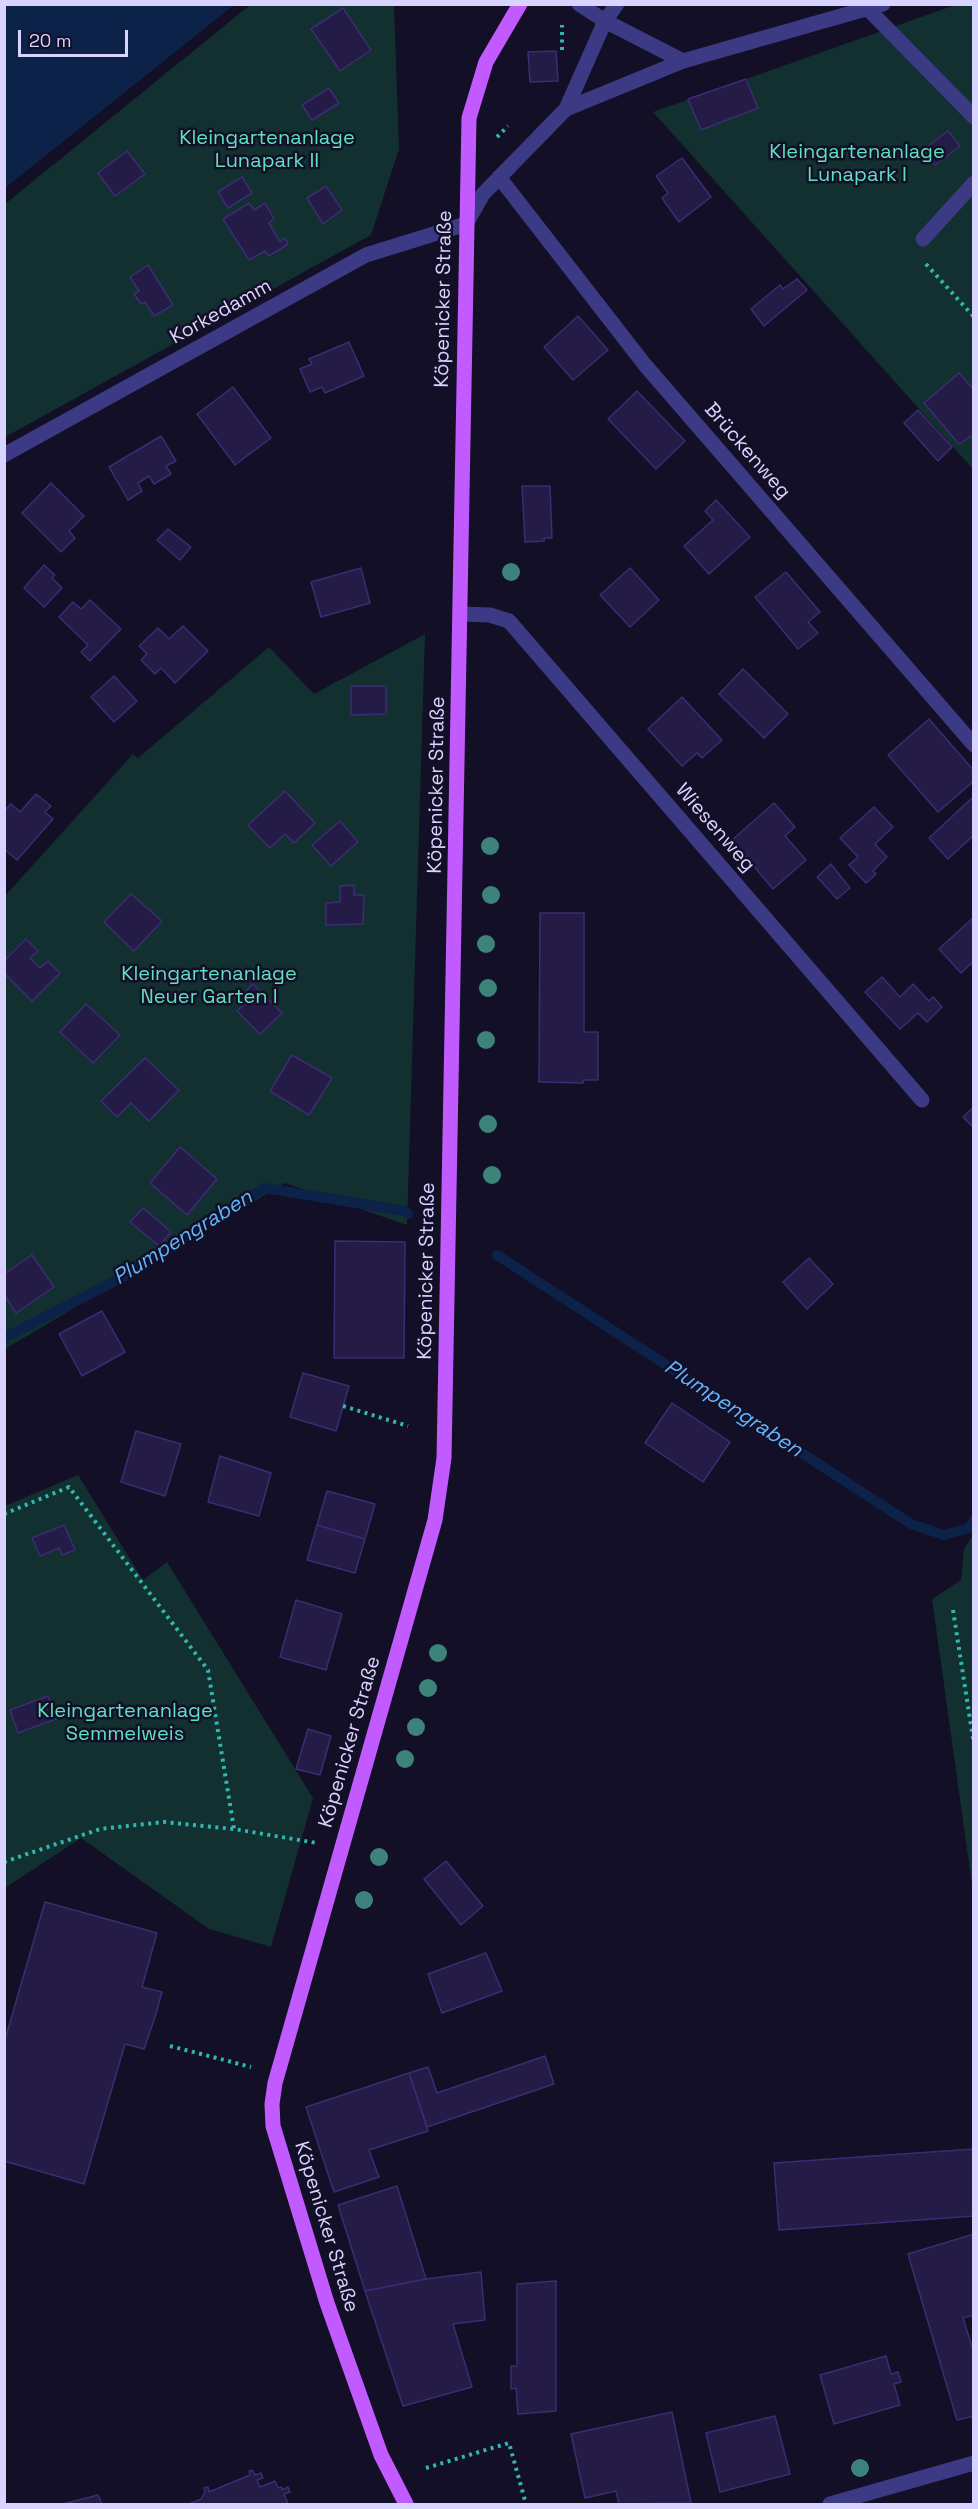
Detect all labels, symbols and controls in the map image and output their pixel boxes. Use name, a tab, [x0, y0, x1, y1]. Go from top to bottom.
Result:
scale bar	[21, 18, 130, 56]
text: 20 m	[29, 29, 72, 52]
park label: Kleingartenanlage Lunapark II	[179, 127, 355, 174]
park label: Kleingartenanlage Lunapark I	[769, 141, 945, 188]
street label: Köpenicker Straße	[430, 210, 458, 388]
street label: Korkedamm	[166, 274, 276, 350]
street label: Brückenweg	[699, 398, 795, 504]
street label: Köpenicker Straße	[423, 696, 451, 874]
street label: Wiesenweg	[670, 779, 760, 877]
park label: Kleingartenanlage Neuer Garten I	[121, 963, 297, 1010]
street label: Köpenicker Straße	[413, 1182, 441, 1360]
water label: Plumpengraben	[109, 1185, 257, 1291]
water label: Plumpengraben	[659, 1355, 807, 1463]
street label: Köpenicker Straße	[314, 1653, 386, 1831]
park label: Kleingartenanlage Semmelweis	[37, 1700, 213, 1747]
street label: Köpenicker Straße	[289, 2139, 363, 2315]

